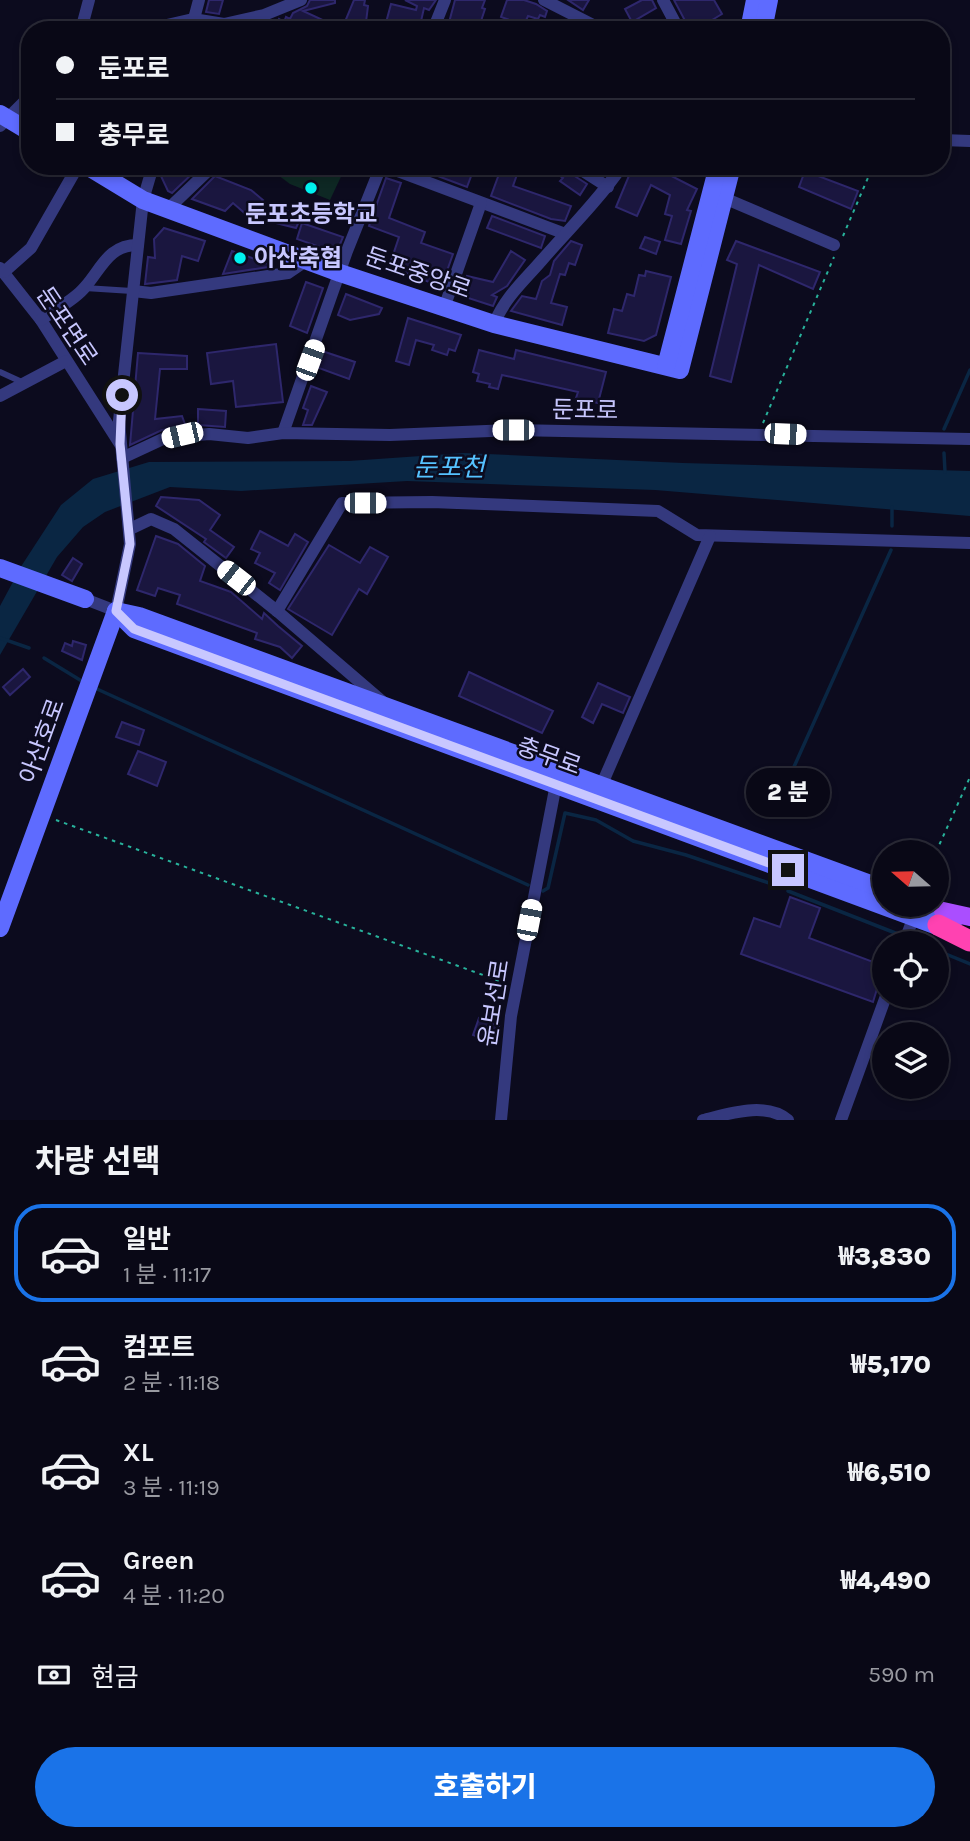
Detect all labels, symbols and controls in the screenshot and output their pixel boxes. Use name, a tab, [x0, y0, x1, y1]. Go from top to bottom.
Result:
text: 둔포로	[98, 53, 170, 84]
text: 충무로	[98, 120, 170, 151]
marker: 둔포초등학교	[303, 180, 319, 196]
place label: 둔포초등학교	[245, 200, 377, 228]
street label: 둔포중앙로	[361, 242, 475, 304]
place label: 아산축협	[254, 244, 342, 272]
marker: 아산축협	[232, 250, 248, 266]
street label: 둔포면로	[31, 282, 103, 370]
car	[293, 337, 328, 383]
route start	[106, 379, 138, 411]
street label: 둔포로	[552, 395, 618, 425]
car	[160, 420, 205, 450]
car	[493, 420, 535, 441]
car	[764, 423, 807, 445]
water label: 둔포천	[413, 452, 488, 483]
car	[345, 493, 387, 514]
car	[213, 557, 260, 599]
street label: 아산호로	[14, 695, 70, 787]
street label: 충무로	[513, 732, 585, 780]
callout: 2 분	[746, 768, 830, 818]
text: 2 분	[767, 779, 809, 806]
north arrow	[872, 840, 948, 917]
map controls	[872, 840, 949, 1099]
route end	[772, 854, 804, 886]
car	[515, 897, 544, 943]
button: locate	[872, 931, 949, 1008]
street label: 윤보선로	[473, 957, 515, 1049]
button: layers	[872, 1022, 949, 1099]
text: 차량 선택	[35, 1143, 161, 1180]
icon: car	[39, 1222, 102, 1285]
text: 일반	[123, 1224, 171, 1255]
text: ₩3,830	[838, 1241, 931, 1272]
text: 1 분 · 11:17	[123, 1261, 211, 1288]
icon: car	[39, 1330, 102, 1393]
text: 컴포트	[123, 1332, 195, 1363]
text: ₩5,170	[851, 1349, 931, 1380]
text: 2 분 · 11:18	[123, 1369, 220, 1396]
text: XL	[123, 1437, 154, 1468]
icon: car	[39, 1438, 102, 1501]
text: ₩6,510	[848, 1457, 931, 1488]
text: 3 분 · 11:19	[123, 1474, 220, 1501]
text: Green	[123, 1545, 195, 1576]
icon: car	[39, 1546, 102, 1609]
text: ₩4,490	[841, 1565, 931, 1596]
text: 4 분 · 11:20	[123, 1582, 225, 1609]
icon: cash	[35, 1656, 73, 1694]
text: 590 m	[868, 1661, 935, 1688]
text: 현금	[91, 1662, 139, 1693]
button: 호출하기	[35, 1747, 935, 1827]

